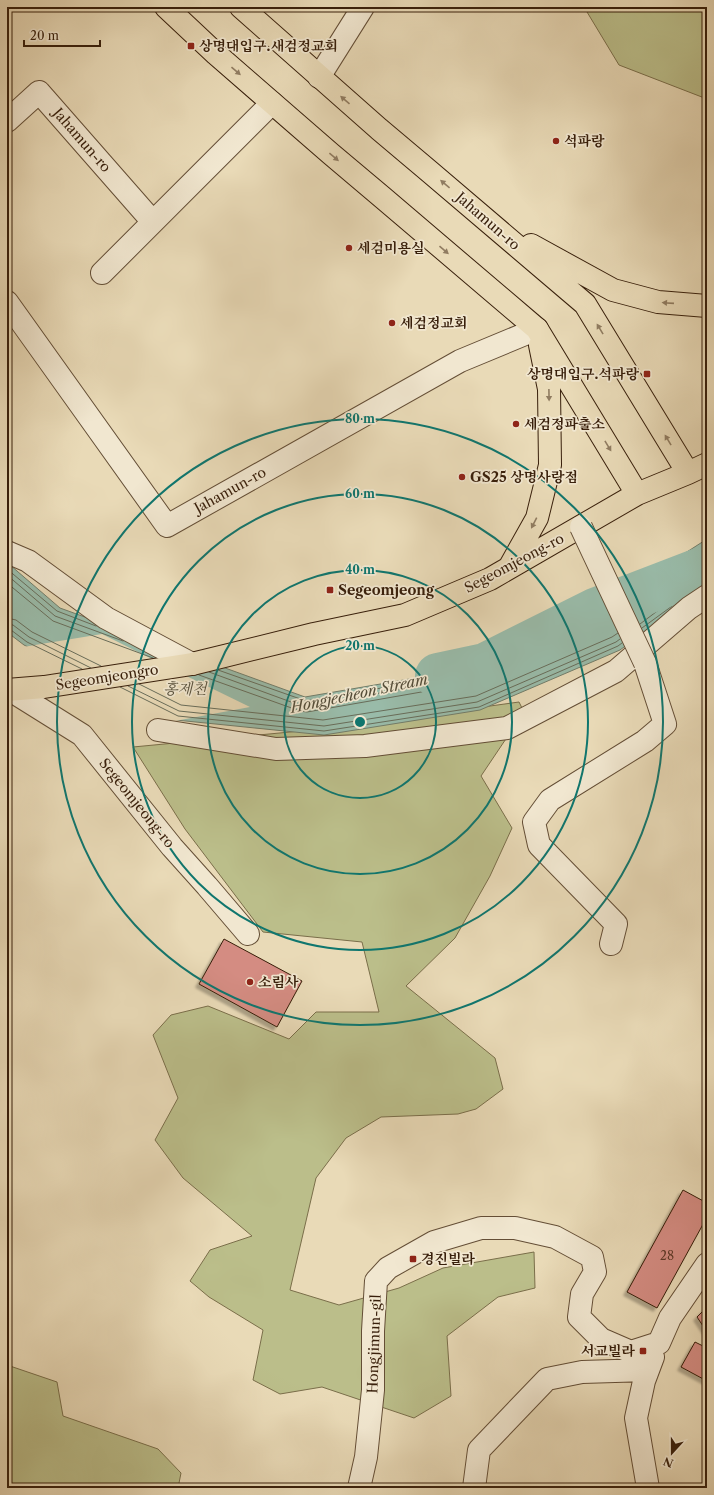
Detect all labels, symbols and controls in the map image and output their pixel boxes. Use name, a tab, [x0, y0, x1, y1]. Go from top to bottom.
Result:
scale bar	[24, 22, 100, 48]
text: 20 m	[30, 28, 59, 43]
place label: 상명대입구.새검정교회	[199, 37, 338, 55]
marker: 상명대입구.새검정교회	[186, 41, 196, 51]
one-way arrow	[231, 67, 241, 76]
one-way arrow	[341, 96, 350, 105]
street label: Jahamun-ro	[48, 103, 115, 176]
place label: 석파랑	[564, 132, 605, 150]
marker: 석파랑	[551, 136, 561, 146]
one-way arrow	[328, 153, 339, 161]
one-way arrow	[439, 179, 450, 188]
street label: Jahamun-ro	[451, 187, 524, 254]
place label: 세검미용실	[357, 239, 425, 257]
marker: 세검미용실	[344, 243, 354, 253]
one-way arrow	[439, 245, 449, 254]
one-way arrow	[662, 299, 674, 306]
place label: 세검정교회	[400, 314, 468, 332]
marker: 세검정교회	[387, 318, 397, 328]
one-way arrow	[597, 323, 604, 335]
place label: 상명대입구.석파랑	[527, 365, 639, 383]
marker: 상명대입구.석파랑	[642, 369, 652, 379]
one-way arrow	[546, 389, 552, 402]
text: 80 m	[345, 411, 375, 426]
place label: 세검정파출소	[524, 415, 606, 433]
marker: 세검정파출소	[511, 419, 521, 429]
one-way arrow	[664, 434, 671, 446]
one-way arrow	[605, 440, 612, 452]
street label: Jahamun-ro	[189, 463, 269, 518]
place label: GS25 상명사랑점	[470, 468, 578, 486]
marker: GS25 상명사랑점	[457, 472, 467, 482]
text: 60 m	[345, 486, 375, 501]
one-way arrow	[531, 517, 537, 529]
street label: Segeomjeong-ro	[461, 529, 567, 597]
text: 40 m	[345, 562, 375, 577]
place label: Segeomjeong	[338, 581, 435, 599]
marker: Segeomjeong	[325, 585, 335, 595]
text: 20 m	[345, 638, 375, 653]
street label: Segeomjeongro	[54, 660, 160, 694]
water label: Hongjecheon Stream	[287, 669, 430, 717]
water label: 홍제천	[163, 679, 208, 698]
centre of rings	[353, 715, 367, 729]
street label: Segeomjeong-ro	[95, 754, 179, 852]
place label: 소림사	[258, 973, 299, 991]
marker: 소림사	[245, 977, 255, 987]
house number: 28	[660, 1248, 674, 1263]
place label: 경진빌라	[421, 1250, 476, 1268]
marker: 경진빌라	[408, 1254, 418, 1264]
street label: Hongjimun-gil	[363, 1294, 385, 1394]
place label: 서교빌라	[581, 1342, 635, 1360]
marker: 서교빌라	[638, 1346, 648, 1356]
north arrow	[652, 1433, 692, 1473]
text: N	[661, 1454, 675, 1471]

